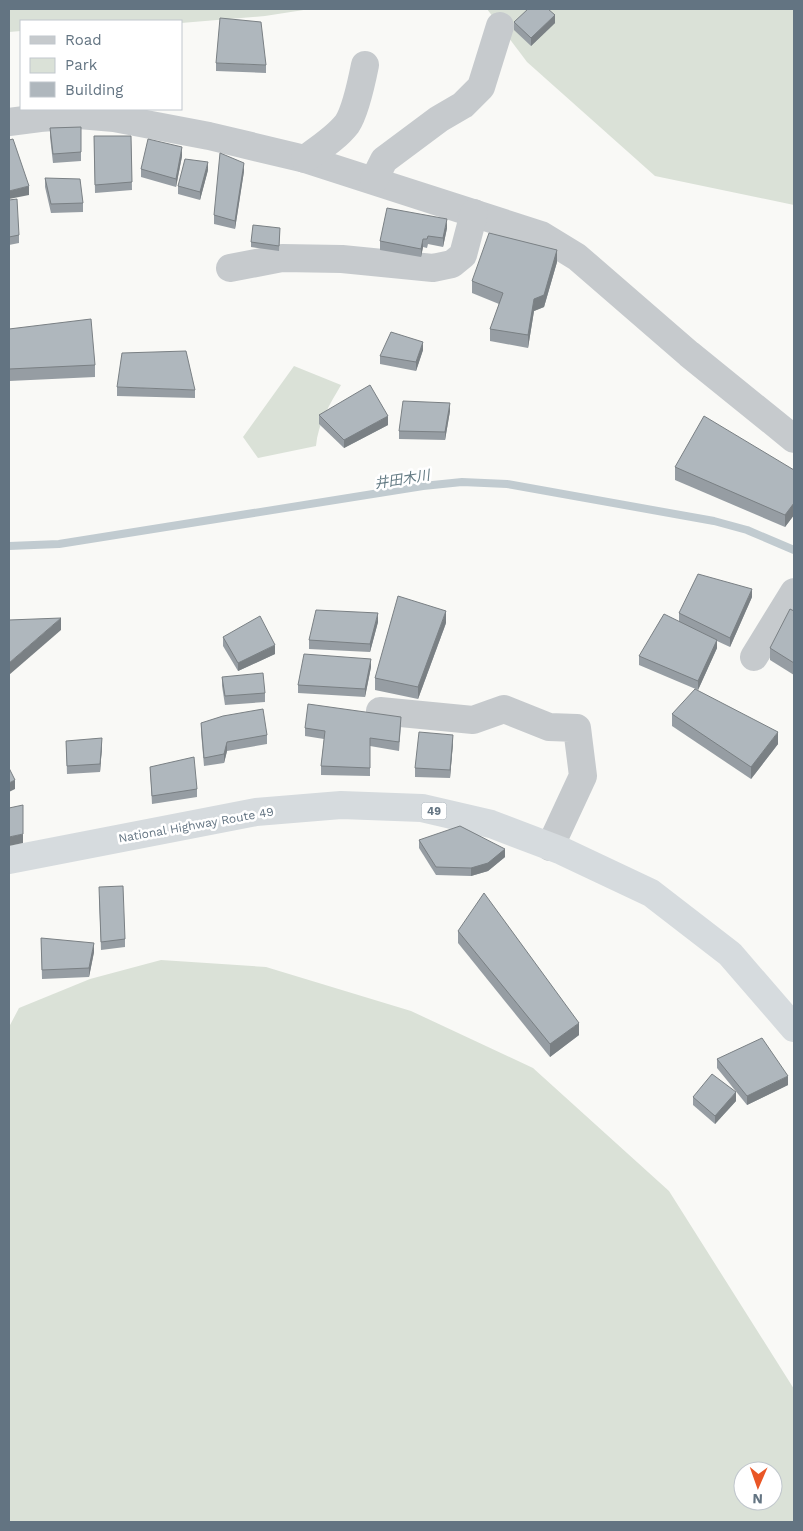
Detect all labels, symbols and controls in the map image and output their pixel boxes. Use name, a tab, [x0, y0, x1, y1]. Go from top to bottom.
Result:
legend	[20, 20, 182, 110]
text: Road	[65, 31, 102, 49]
text: Park	[65, 56, 98, 74]
text: Building	[65, 81, 123, 99]
water label: 井田木川	[373, 466, 433, 491]
road number: 49	[422, 802, 446, 819]
street label: National Highway Route 49	[117, 804, 275, 846]
north arrow	[733, 1461, 783, 1511]
text: N	[752, 1491, 763, 1507]

